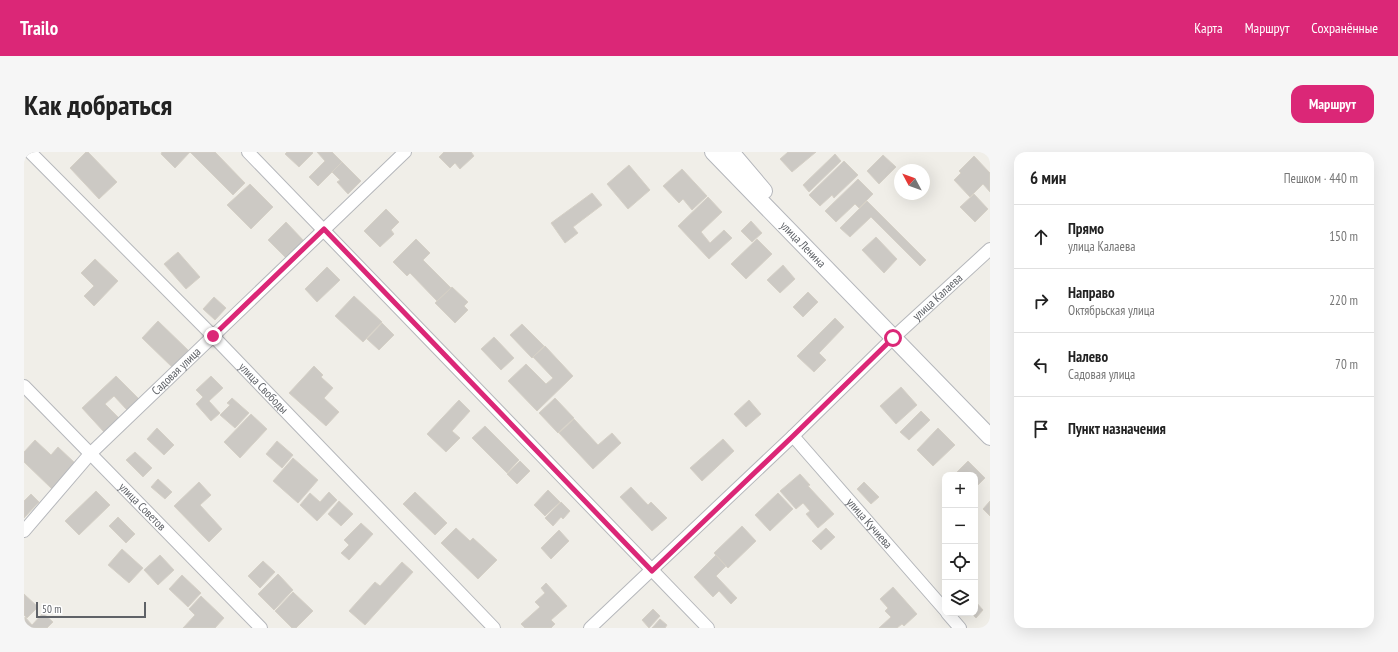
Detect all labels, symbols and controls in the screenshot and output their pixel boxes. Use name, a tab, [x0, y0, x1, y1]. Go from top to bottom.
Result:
text: Trailo	[20, 16, 58, 40]
text: Карта	[1194, 19, 1223, 37]
text: Маршрут	[1245, 19, 1289, 37]
text: Сохранённые	[1311, 19, 1378, 37]
button: Маршрут	[1291, 85, 1374, 123]
text: Как добраться	[24, 86, 172, 123]
north arrow	[894, 164, 930, 200]
text: 6 мин	[1030, 167, 1066, 189]
text: Пешком · 440 m	[1284, 170, 1358, 187]
street label: улица Ленина	[777, 218, 829, 271]
text: Прямо	[1068, 219, 1104, 238]
icon: ahead	[1030, 226, 1052, 248]
text: 150 m	[1329, 228, 1358, 245]
text: улица Калаева	[1068, 238, 1135, 255]
street label: улица Калаева	[909, 270, 965, 323]
text: Направо	[1068, 283, 1115, 302]
icon: right	[1030, 290, 1052, 312]
text: 220 m	[1329, 292, 1358, 309]
text: Октябрьская улица	[1068, 302, 1155, 319]
route end	[204, 327, 222, 345]
route start	[884, 329, 902, 347]
street label: Садовая улица	[148, 344, 204, 398]
text: Налево	[1068, 347, 1108, 366]
icon: left	[1030, 354, 1052, 376]
text: 70 m	[1335, 356, 1358, 373]
street label: улица Свободы	[236, 359, 292, 416]
text: Садовая улица	[1068, 366, 1135, 383]
icon: arrive	[1030, 418, 1052, 440]
text: Пункт назначения	[1068, 419, 1166, 438]
map controls	[942, 472, 978, 616]
button: +	[942, 472, 978, 508]
street label: улица Советов	[116, 479, 169, 534]
street label: улица Кучиева	[844, 495, 896, 552]
button: −	[942, 508, 978, 544]
button: locate	[942, 544, 978, 580]
button: layers	[942, 580, 978, 616]
scale bar	[36, 600, 146, 619]
text: 50 m	[42, 602, 61, 616]

